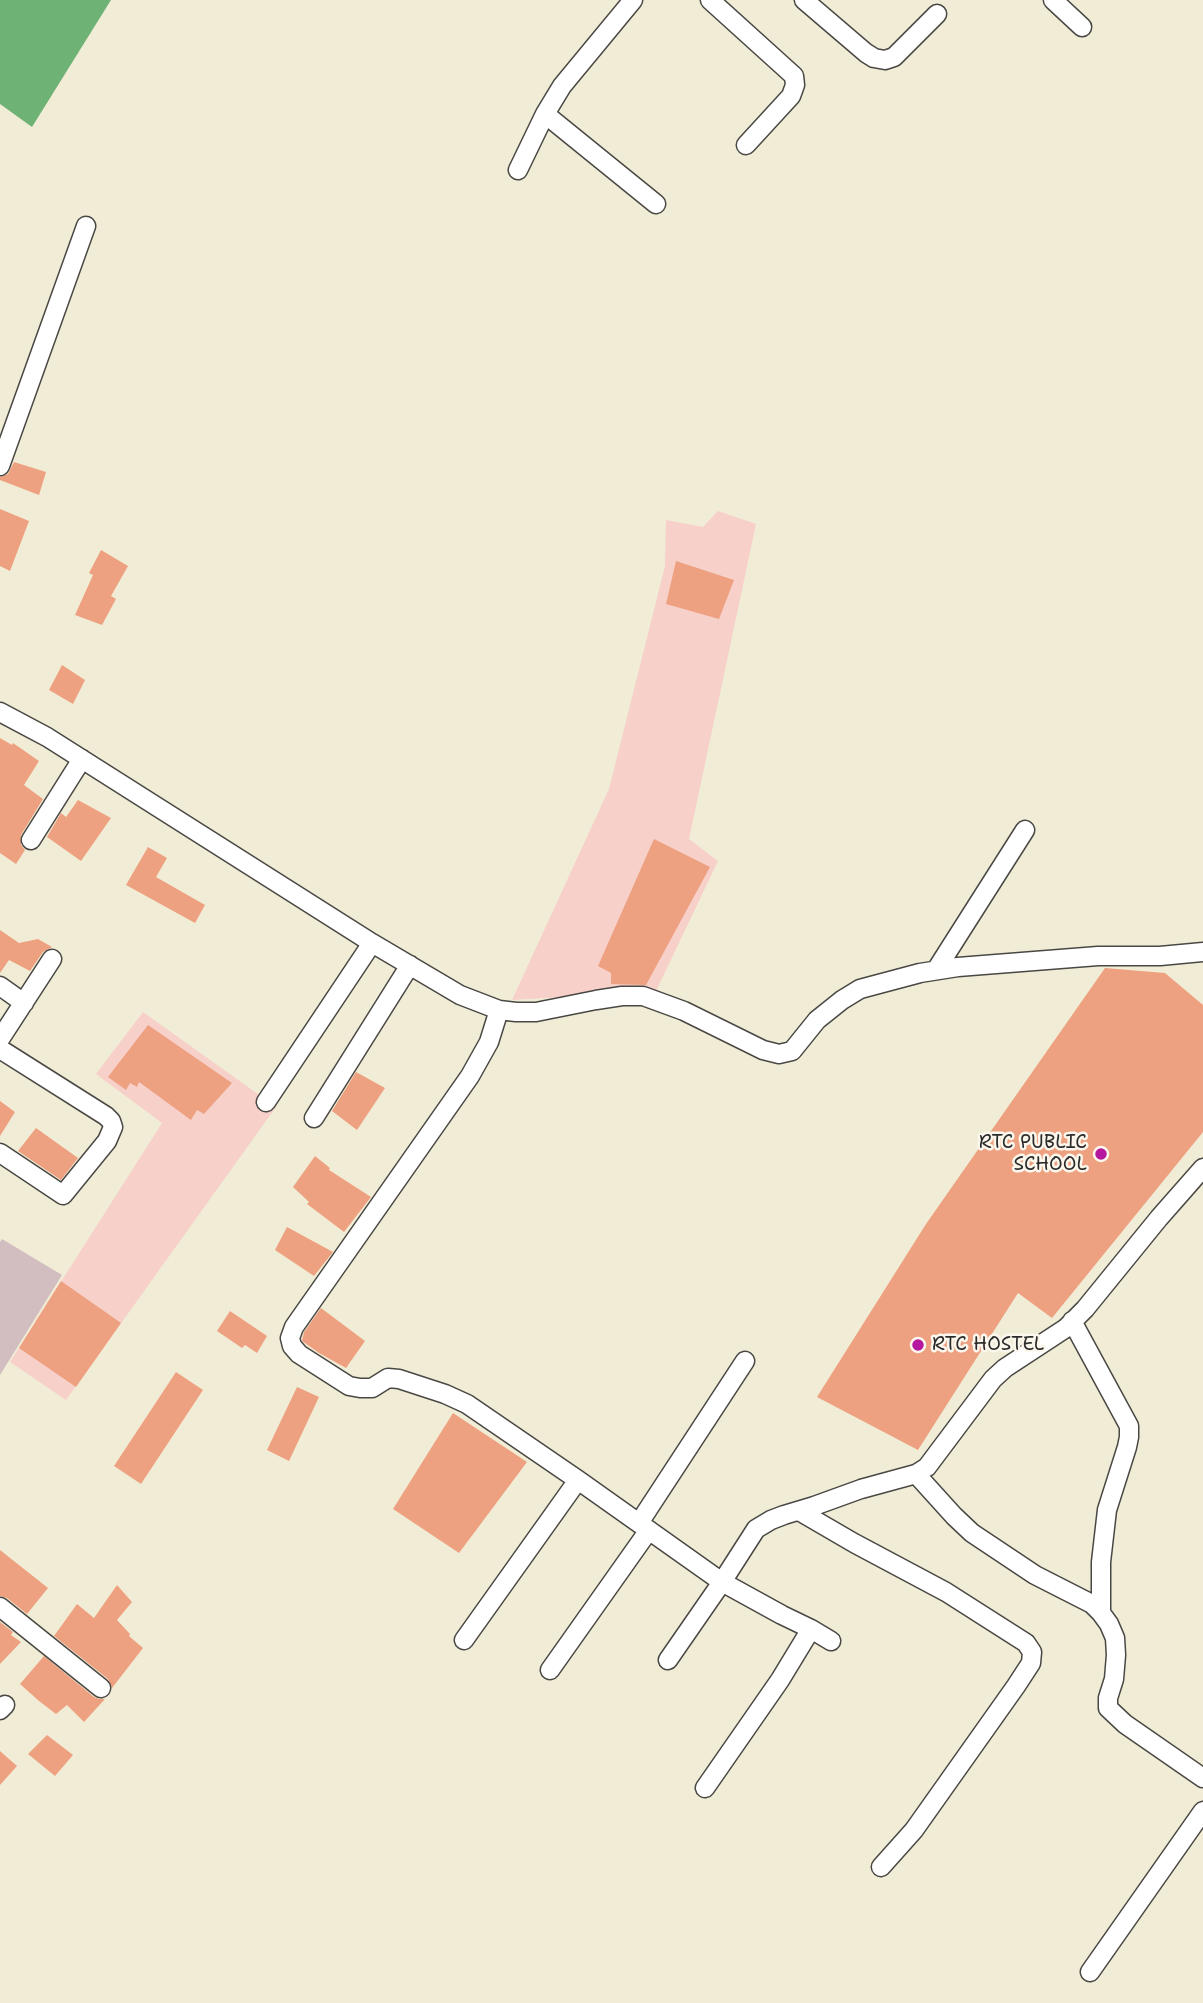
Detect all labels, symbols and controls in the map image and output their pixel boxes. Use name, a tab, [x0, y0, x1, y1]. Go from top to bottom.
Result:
place label: RTC PUBLIC SCHOOL	[979, 1132, 1087, 1176]
marker: RTC PUBLIC SCHOOL	[1093, 1146, 1109, 1162]
place label: RTC HOSTEL	[932, 1334, 1044, 1356]
marker: RTC HOSTEL	[910, 1337, 926, 1353]

